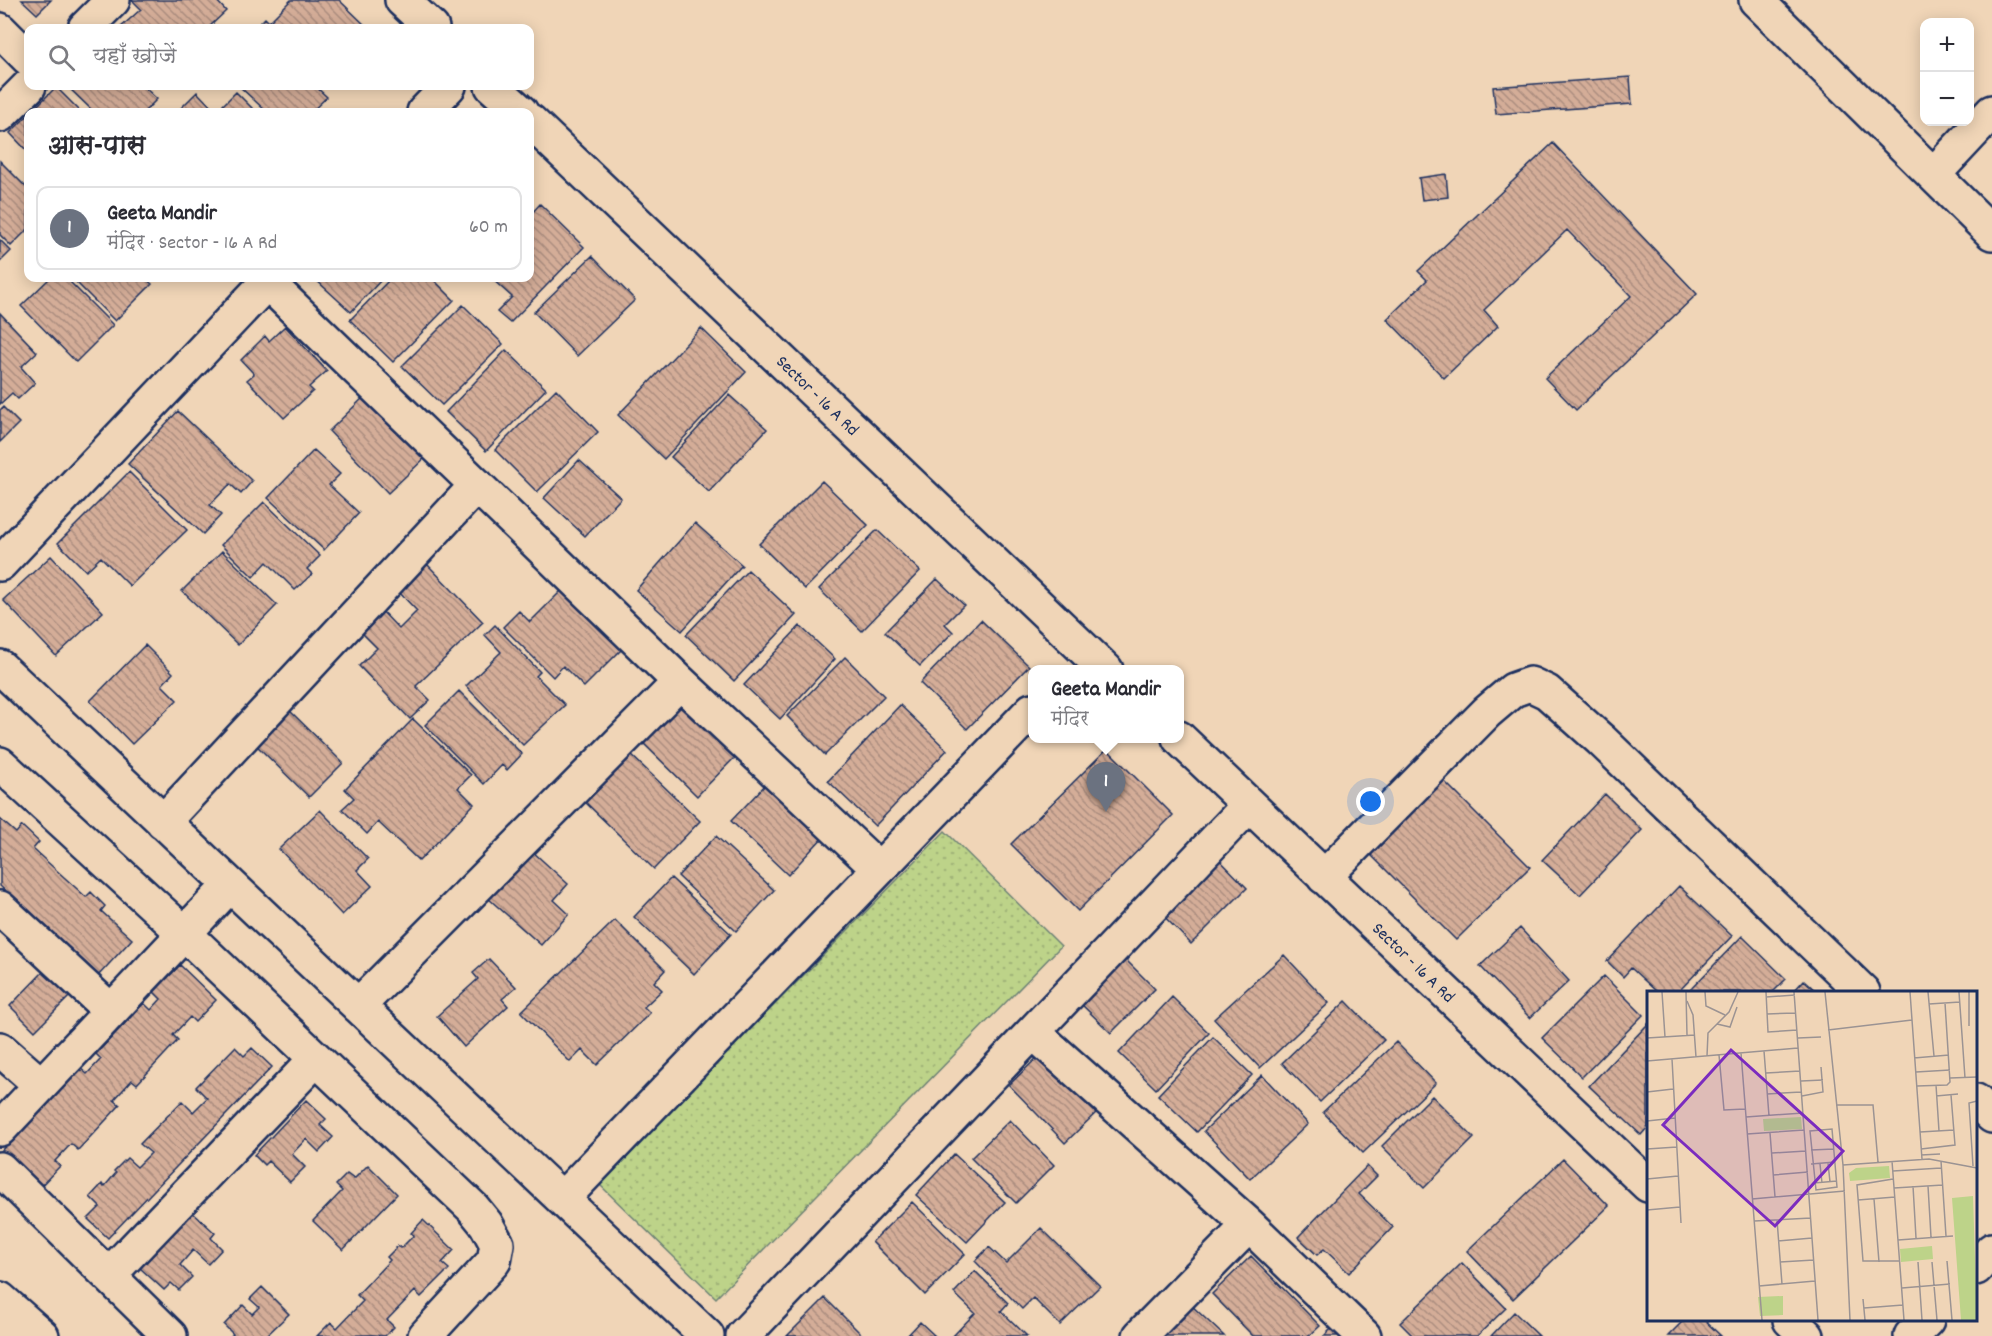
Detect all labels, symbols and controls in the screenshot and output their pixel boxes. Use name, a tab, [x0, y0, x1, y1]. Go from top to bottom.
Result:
map controls	[1920, 18, 1974, 126]
button: +	[1920, 18, 1974, 72]
search box	[24, 24, 534, 90]
icon: search	[45, 41, 78, 74]
text: यहाँ खोजें	[93, 42, 176, 73]
button: −	[1920, 72, 1974, 126]
text: आस-पास	[48, 129, 145, 166]
text: Geeta Mandir	[107, 199, 217, 230]
text: 1	[67, 214, 72, 242]
text: 60 m	[469, 214, 508, 242]
text: मंदिर · Sector - 16 A Rd	[107, 230, 277, 258]
street label: Sector - 16 A Rd	[769, 351, 863, 443]
popup	[1028, 665, 1184, 743]
text: Geeta Mandir	[1051, 675, 1161, 706]
text: मंदिर	[1051, 706, 1089, 734]
pin: 1	[1086, 762, 1126, 812]
your location	[1356, 787, 1385, 816]
street label: Sector - 16 A Rd	[1365, 918, 1459, 1010]
inset map	[1647, 991, 1977, 1321]

